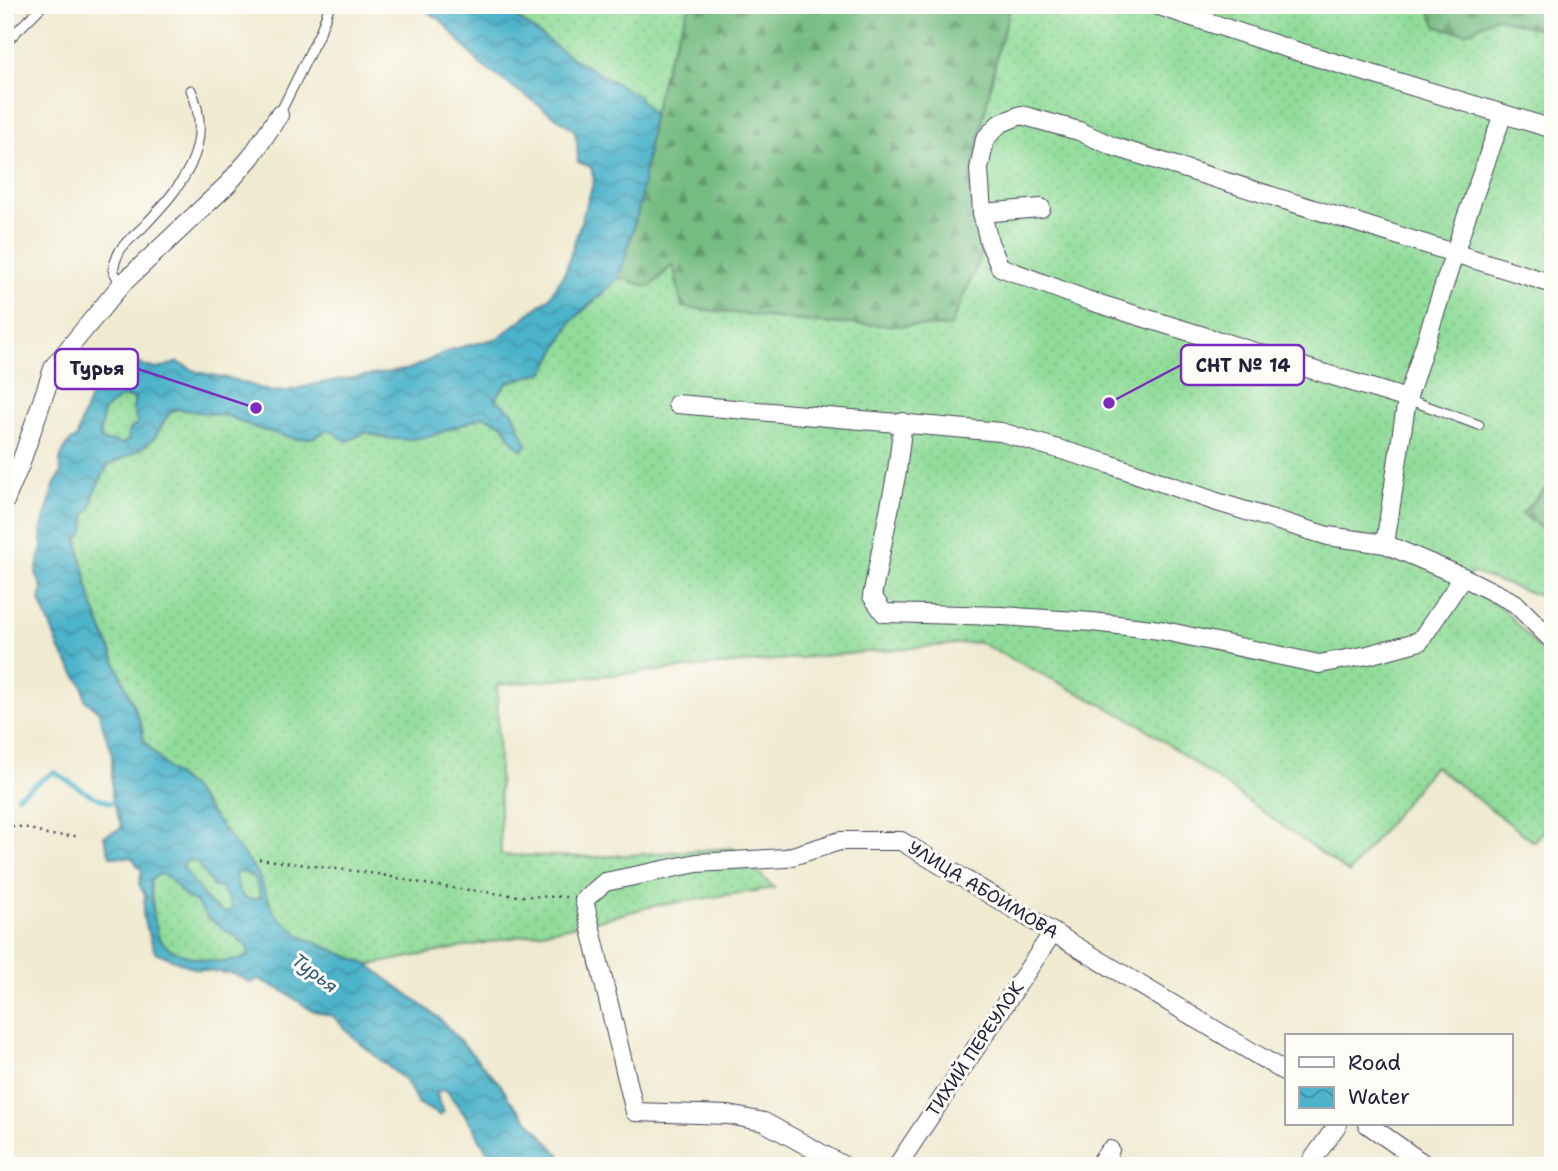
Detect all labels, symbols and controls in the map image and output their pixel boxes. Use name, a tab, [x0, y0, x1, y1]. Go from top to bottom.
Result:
callout: СНТ № 14	[1181, 345, 1304, 385]
callout: Турья	[55, 349, 138, 389]
text: СНТ № 14	[1195, 353, 1291, 378]
text: Турья	[69, 356, 125, 381]
street label: УЛИЦА АБОИМОВА	[903, 836, 1063, 944]
water label: Турья	[287, 948, 343, 998]
street label: ТИХИЙ ПЕРЕУЛОК	[921, 976, 1029, 1121]
legend	[1285, 1034, 1512, 1126]
text: Road	[1348, 1049, 1401, 1077]
text: Water	[1348, 1083, 1410, 1111]

